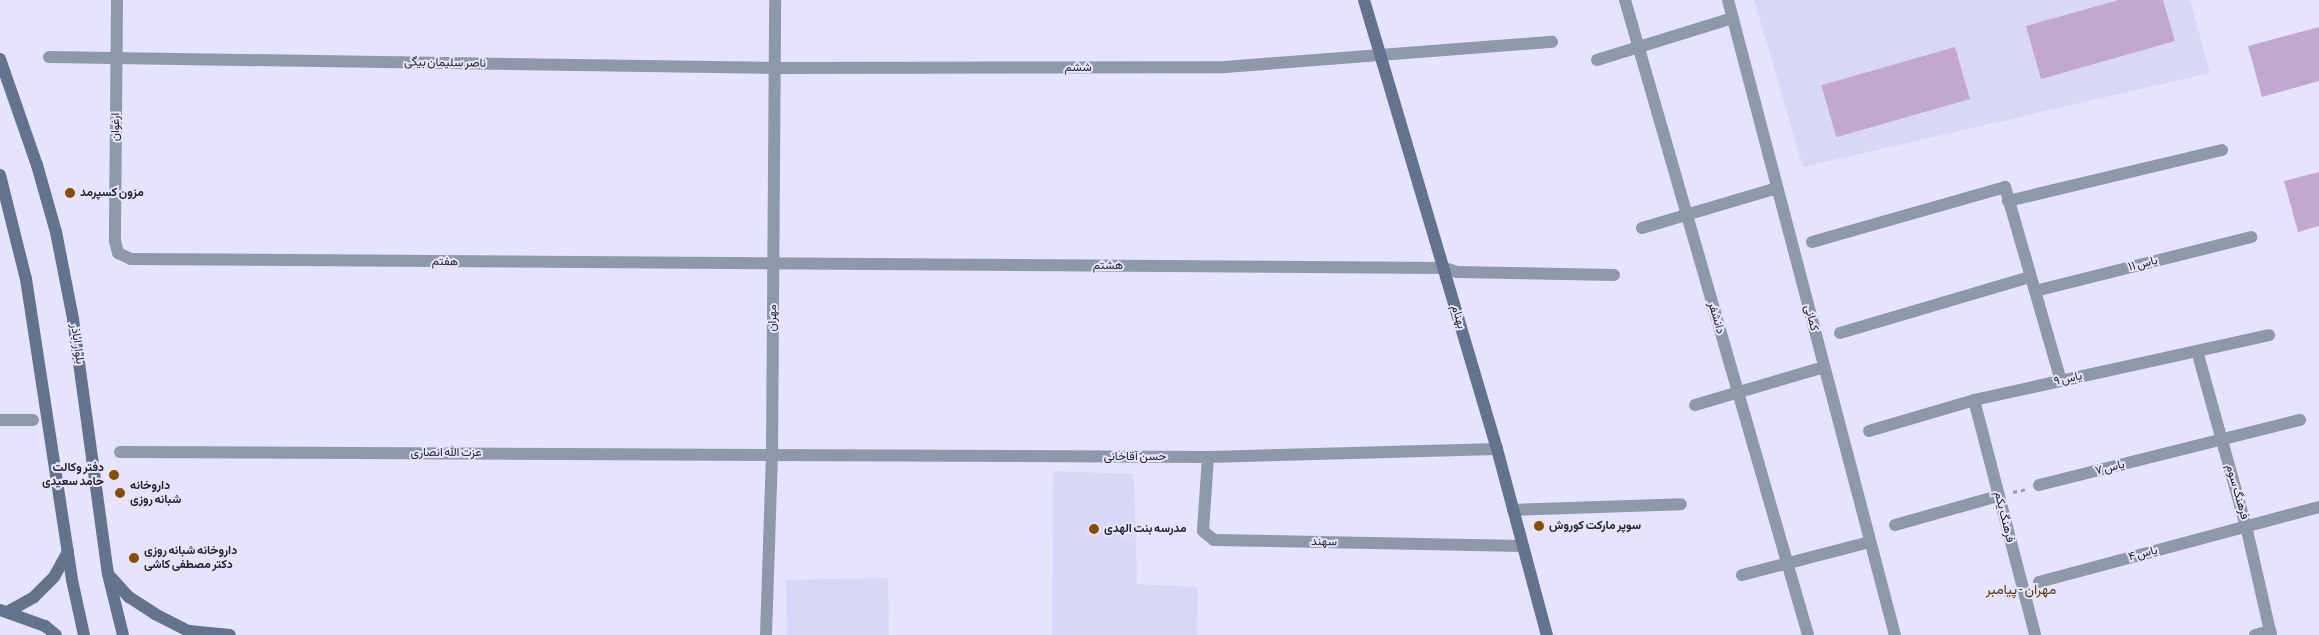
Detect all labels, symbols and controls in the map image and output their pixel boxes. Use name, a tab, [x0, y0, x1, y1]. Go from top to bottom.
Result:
street label: ناصر سلیمان بیگی	[404, 55, 486, 71]
street label: ششم	[1064, 61, 1092, 75]
street label: ارغوان	[109, 113, 123, 141]
place label: مزون کسپرمد	[80, 186, 144, 200]
marker: مزون کسپرمد	[64, 187, 76, 199]
street label: یاس ۱۱	[2127, 253, 2159, 275]
street label: هفتم	[432, 255, 458, 269]
street label: هشتم	[1093, 259, 1123, 273]
street label: دانشفر	[1705, 300, 1727, 336]
street label: بهنام	[1448, 303, 1468, 331]
street label: کمانی	[1801, 303, 1821, 333]
street label: مهران	[766, 304, 780, 332]
street label: بلوار اباذر	[67, 323, 87, 365]
street label: یاس ۹	[2053, 369, 2083, 389]
street label: عزت الله انصاری	[410, 446, 482, 460]
street label: حسن آقاخانی	[1104, 450, 1166, 464]
street label: یاس ۷	[2094, 457, 2126, 479]
place label: دفتر وکالت حامد سعیدی	[42, 461, 104, 489]
street label: فرهنگ سوم	[2222, 463, 2252, 521]
marker: دفتر وکالت حامد سعیدی	[108, 469, 120, 481]
place label: داروخانه شبانه روزی	[130, 479, 181, 507]
marker: داروخانه شبانه روزی	[114, 487, 126, 499]
street label: فرهنگ یکم	[1991, 490, 2017, 544]
place label: سوپر ماركت كوروش	[1549, 519, 1641, 533]
marker: سوپر ماركت كوروش	[1533, 520, 1545, 532]
place label: مدرسه بنت الهدی	[1104, 522, 1187, 536]
marker: مدرسه بنت الهدی	[1088, 523, 1100, 535]
street label: سهند	[1311, 535, 1337, 549]
street label: یاس ۴	[2127, 543, 2159, 565]
place label: داروخانه شبانه روزی دکتر مصطفی کاشی	[144, 544, 237, 572]
marker: داروخانه شبانه روزی دکتر مصطفی کاشی	[128, 552, 140, 564]
district label: مهران - پیامبر	[1986, 581, 2056, 597]

